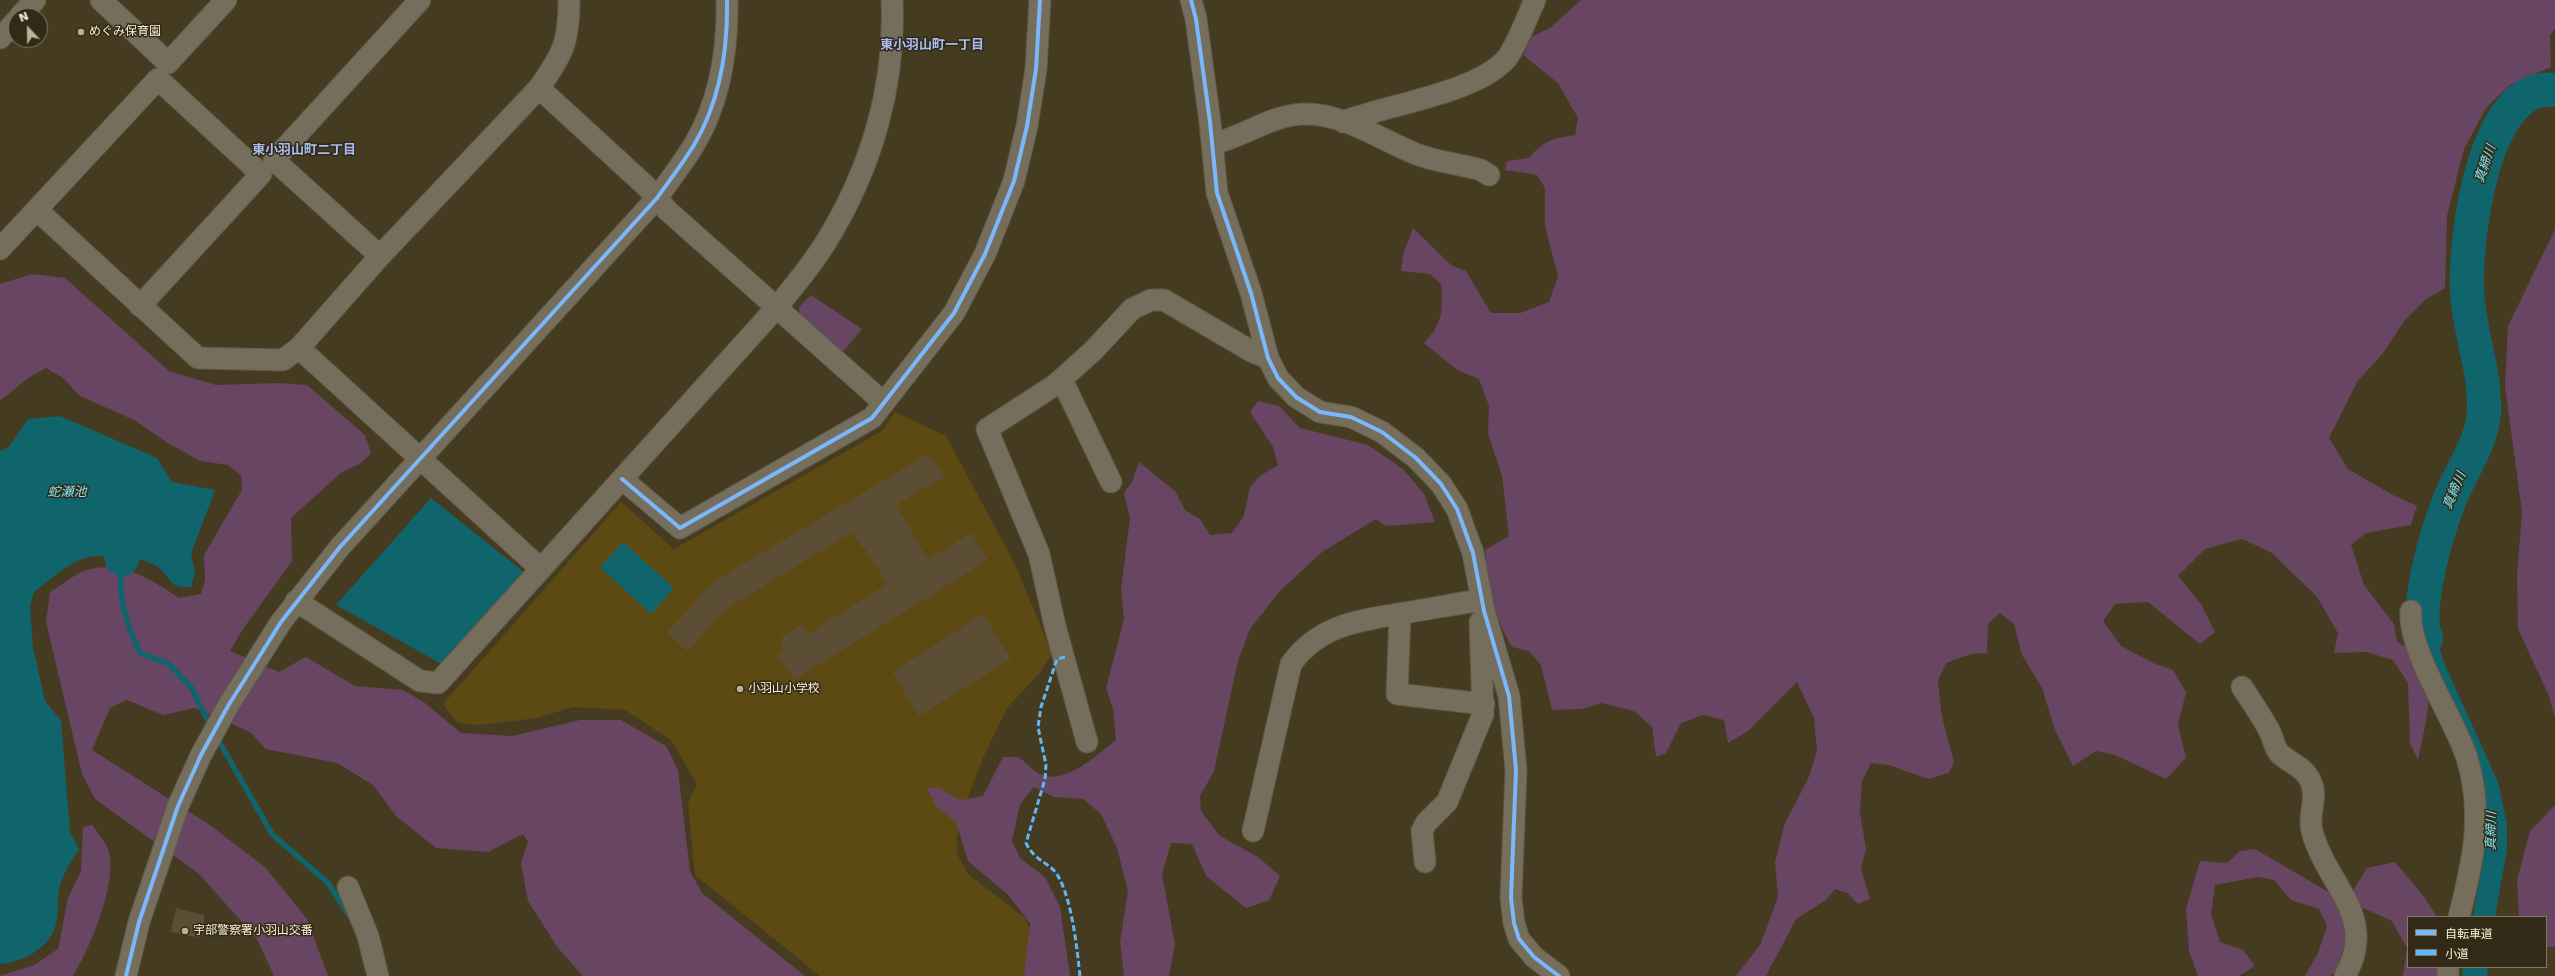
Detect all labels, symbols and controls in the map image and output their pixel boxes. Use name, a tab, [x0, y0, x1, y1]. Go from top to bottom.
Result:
north arrow	[8, 8, 48, 48]
text: N	[17, 10, 30, 25]
place label: めぐみ保育園	[89, 25, 161, 39]
marker: めぐみ保育園	[76, 27, 86, 37]
district label: 東小羽山町一丁目	[880, 38, 984, 54]
district label: 東小羽山町二丁目	[252, 143, 356, 159]
water label: 真締川	[2472, 143, 2500, 185]
water label: 真締川	[2440, 470, 2470, 512]
water label: 蛇瀬池	[48, 485, 86, 501]
place label: 小羽山小学校	[748, 682, 820, 696]
marker: 小羽山小学校	[735, 684, 745, 694]
water label: 真締川	[2484, 811, 2500, 851]
legend	[2407, 916, 2547, 968]
place label: 宇部警察署小羽山交番	[193, 924, 313, 938]
marker: 宇部警察署小羽山交番	[180, 926, 190, 936]
text: 自転車道	[2445, 927, 2493, 941]
text: 小道	[2445, 947, 2469, 961]

